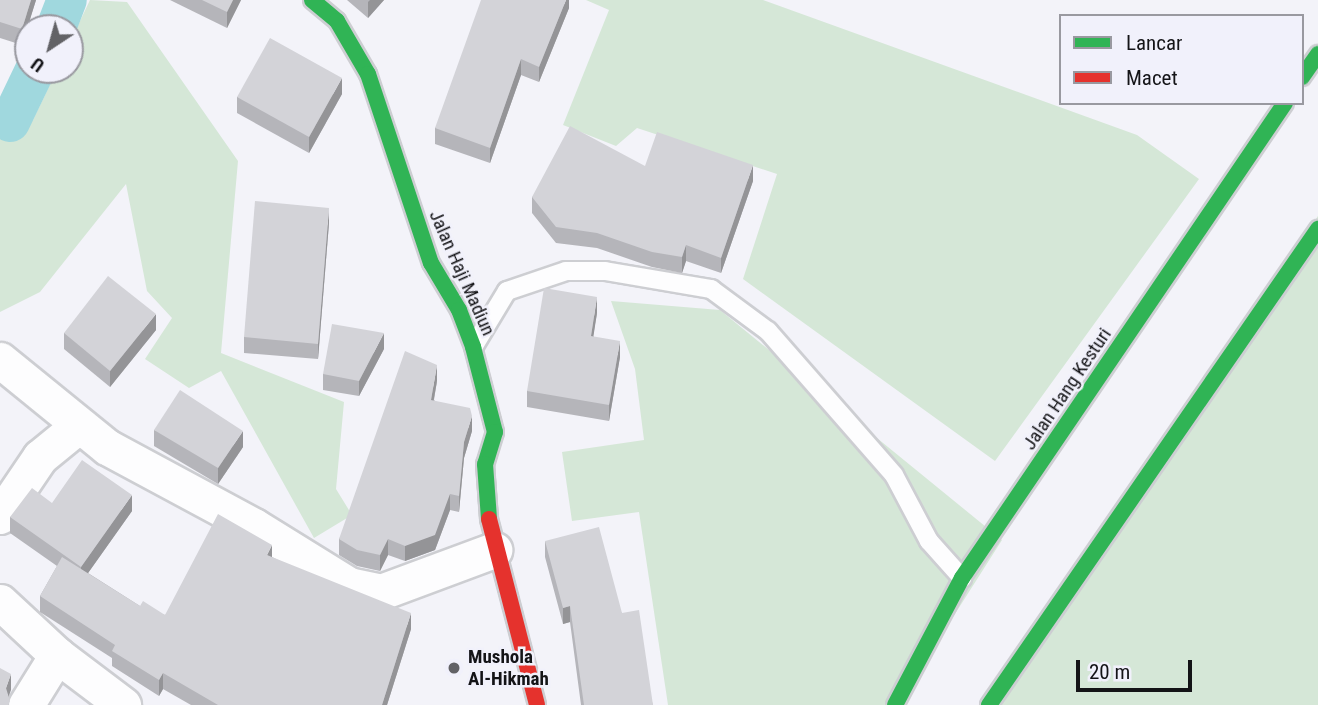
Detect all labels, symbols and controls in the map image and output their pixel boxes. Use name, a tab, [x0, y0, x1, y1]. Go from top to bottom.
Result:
north arrow	[14, 14, 84, 84]
legend	[1059, 14, 1304, 105]
text: Lancar	[1126, 31, 1182, 55]
text: U	[26, 52, 49, 77]
text: Macet	[1126, 66, 1178, 90]
street label: Jalan Haji Madiun	[424, 207, 500, 339]
street label: Jalan Hang Kesturi	[1018, 324, 1116, 454]
place label: Mushola Al-Hikmah	[468, 646, 549, 690]
scale bar	[1080, 646, 1196, 690]
marker: Mushola Al-Hikmah	[446, 660, 462, 676]
text: 20 m	[1089, 660, 1130, 684]

